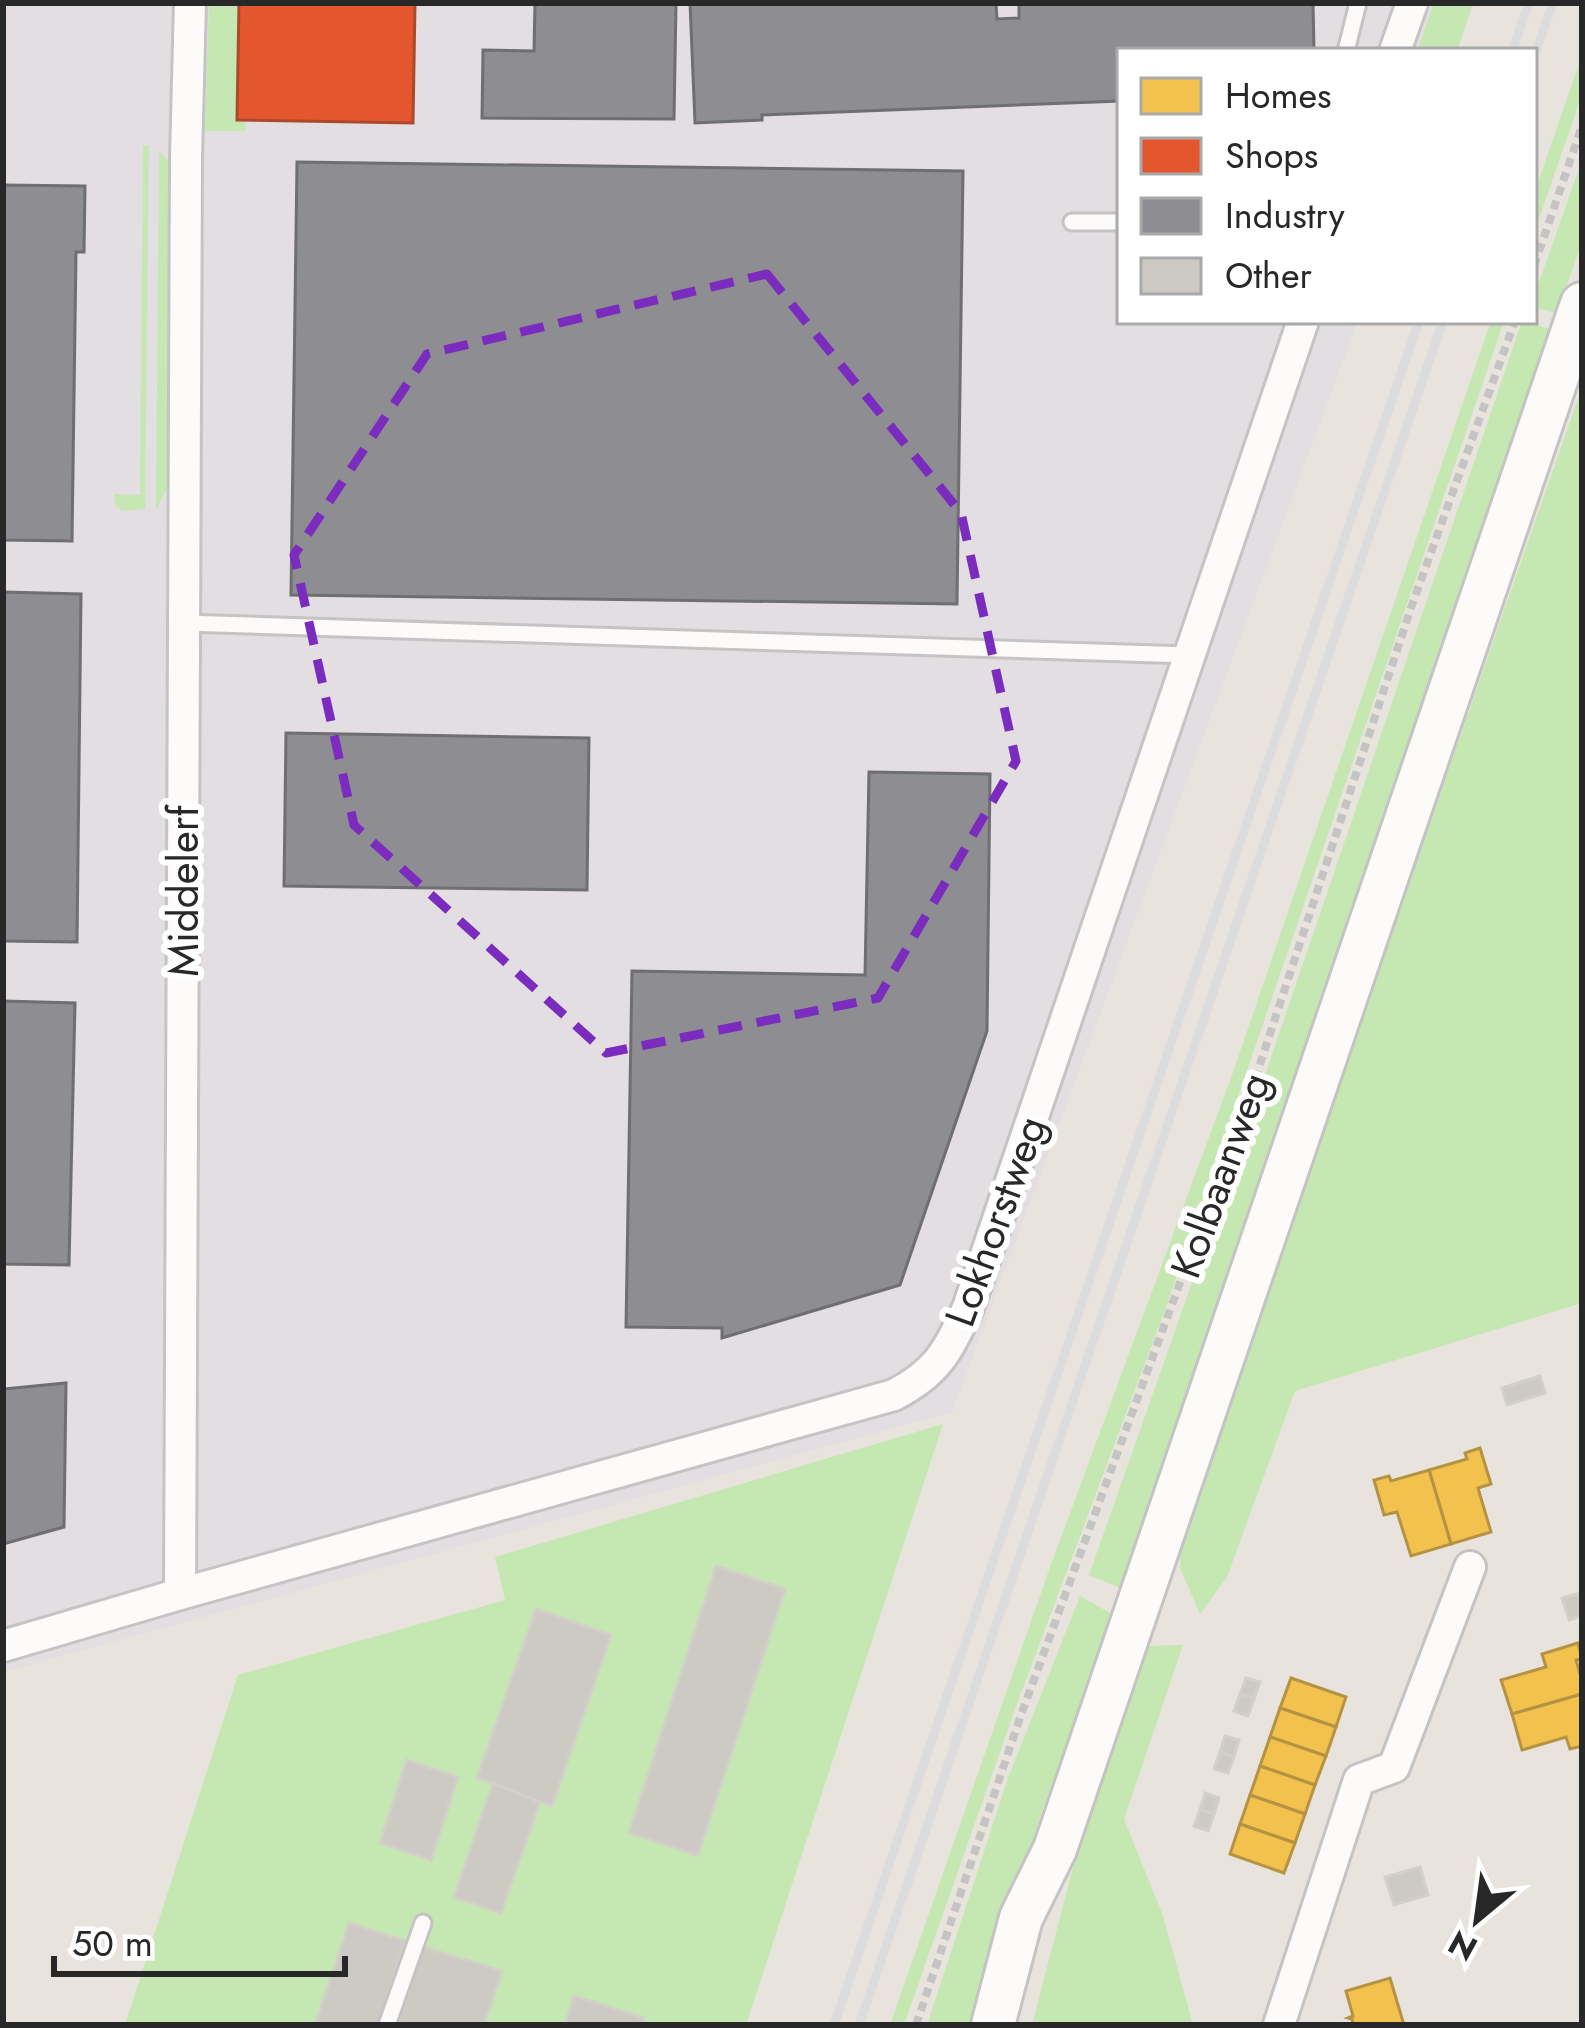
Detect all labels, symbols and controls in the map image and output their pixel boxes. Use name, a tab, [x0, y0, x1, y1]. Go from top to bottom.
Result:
legend	[1117, 48, 1537, 324]
text: Homes	[1225, 69, 1332, 121]
text: Shops	[1225, 129, 1318, 181]
text: Industry	[1225, 189, 1345, 241]
text: Other	[1225, 249, 1313, 301]
street label: Middelerf	[153, 804, 214, 977]
street label: Kolbaanweg	[1155, 1064, 1286, 1287]
street label: Lokhorstweg	[929, 1107, 1062, 1335]
north arrow	[1417, 1860, 1537, 1980]
scale bar	[54, 1902, 345, 1976]
text: 50 m	[72, 1917, 153, 1969]
text: N	[1440, 1919, 1486, 1973]

